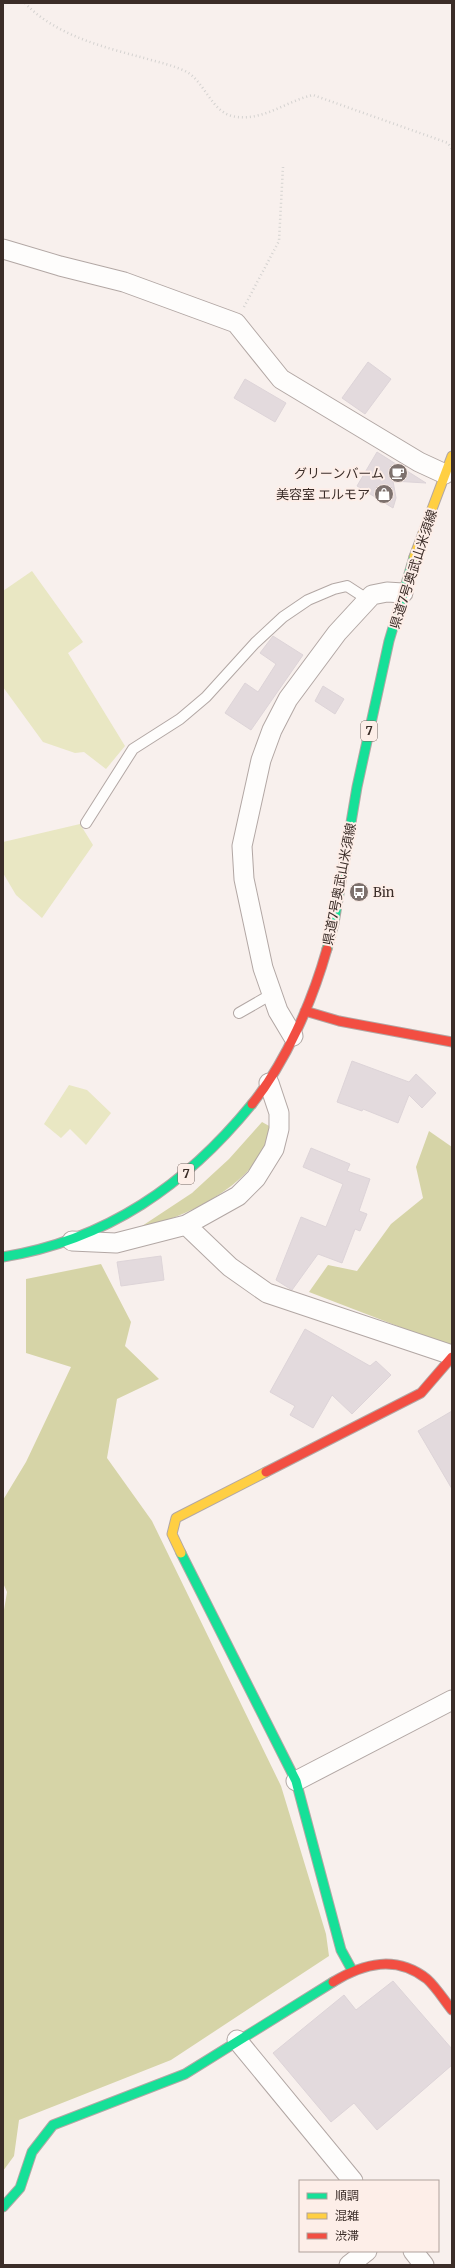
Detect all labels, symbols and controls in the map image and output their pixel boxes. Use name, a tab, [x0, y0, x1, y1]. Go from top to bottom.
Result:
cafe icon: グリーンバーム	[387, 462, 409, 484]
place label: グリーンバーム	[294, 465, 384, 482]
shop icon: 美容室 エルモア	[373, 483, 395, 505]
place label: 美容室 エルモア	[276, 486, 370, 503]
street label: 県道7号奥武山米須線	[386, 507, 441, 631]
road number: 7	[361, 721, 377, 741]
street label: 県道7号奥武山米須線	[319, 821, 360, 947]
bus stop icon: Bin	[348, 881, 370, 903]
place label: Bin	[373, 884, 395, 901]
road number: 7	[178, 1164, 194, 1184]
legend	[299, 2180, 439, 2252]
text: 順調	[335, 2188, 359, 2203]
text: 混雑	[335, 2208, 359, 2223]
text: 渋滞	[335, 2228, 359, 2243]

